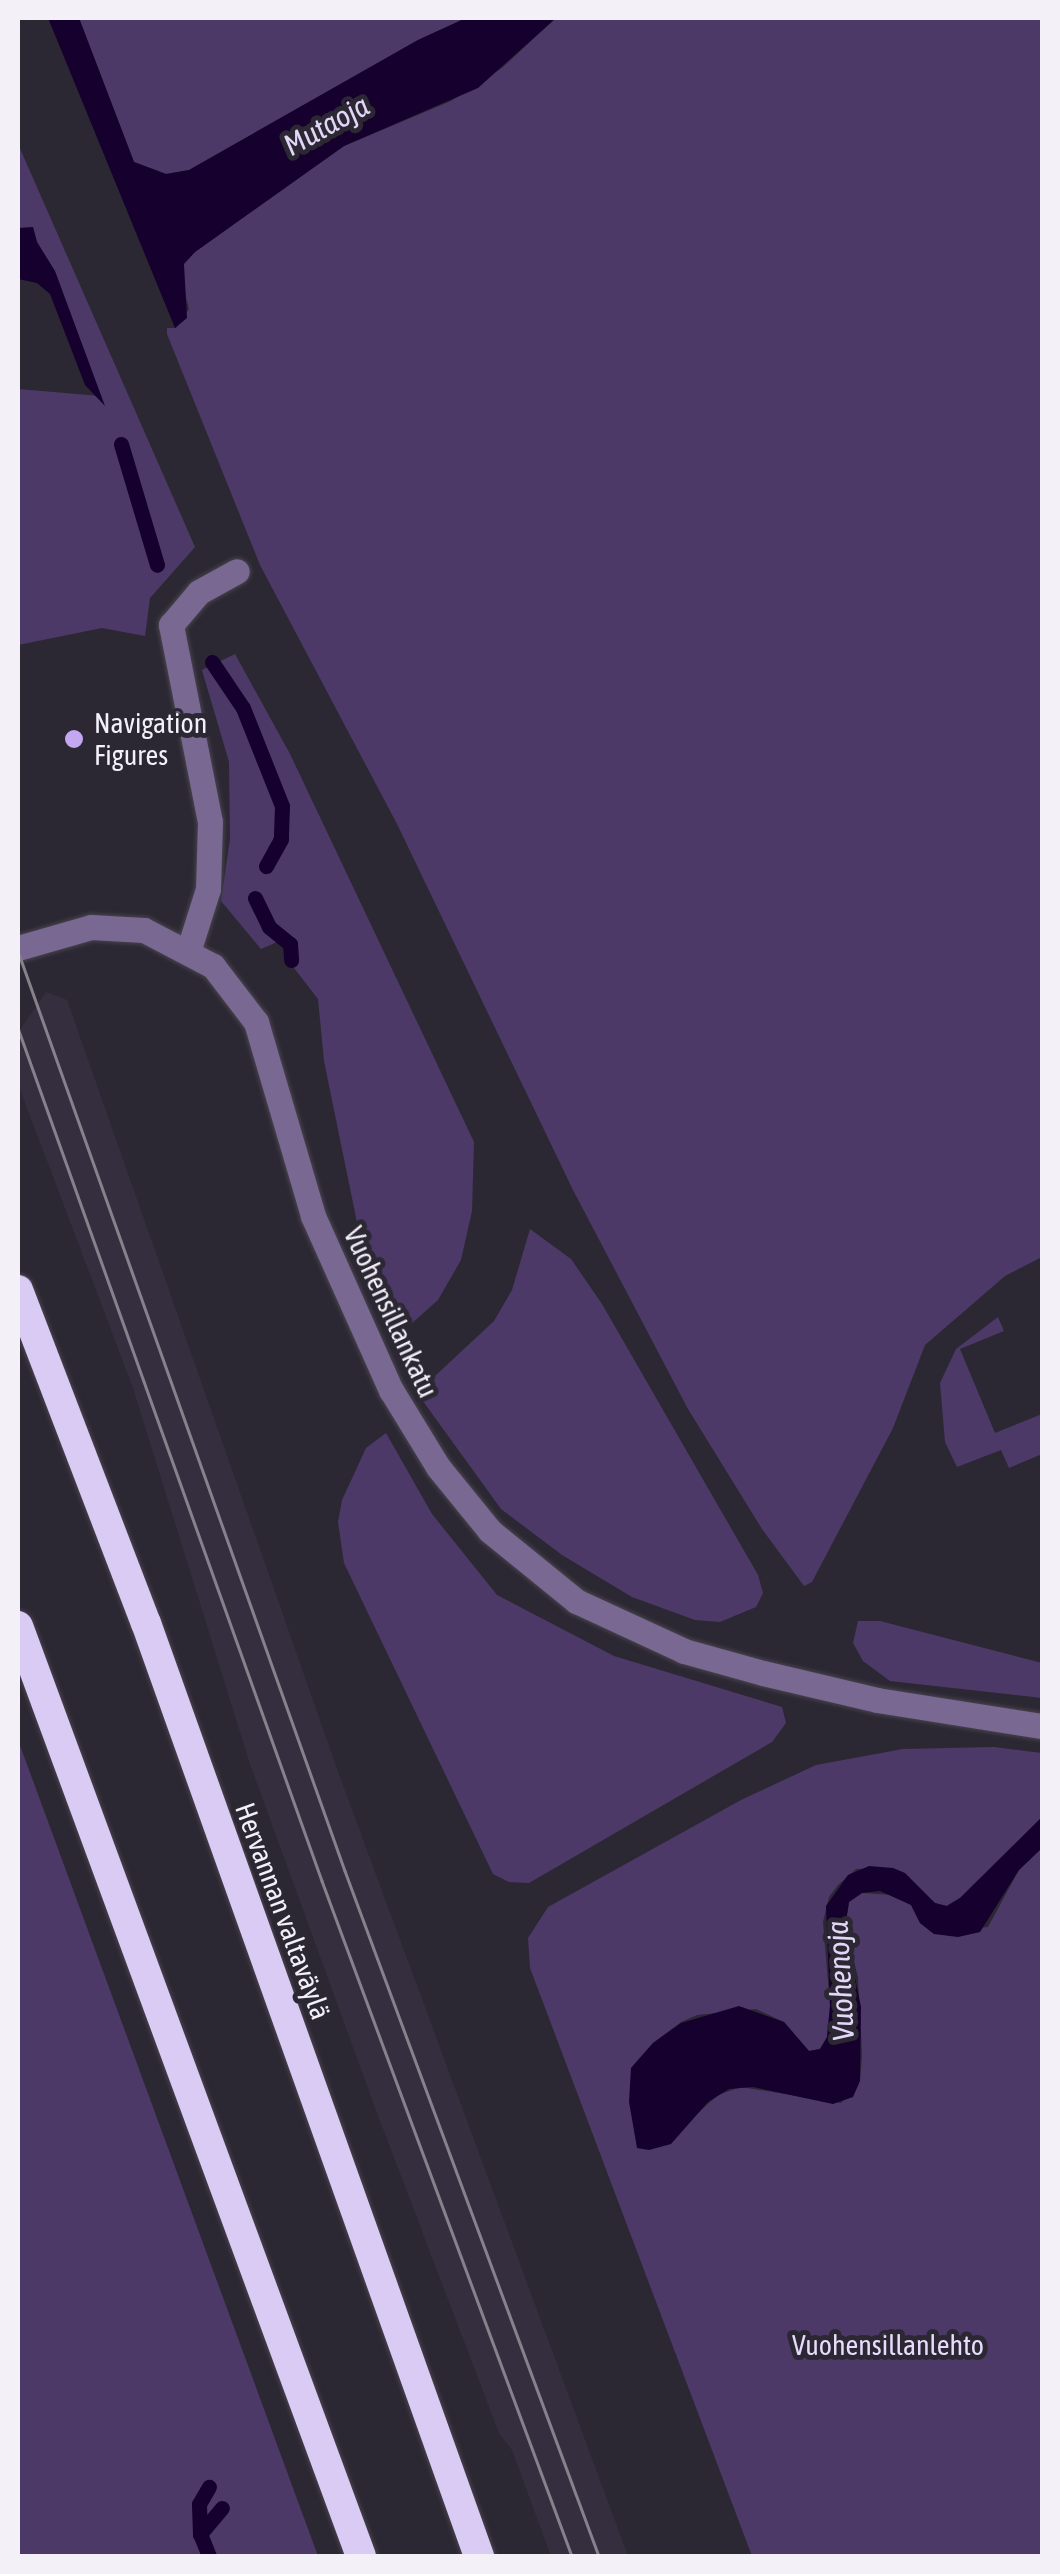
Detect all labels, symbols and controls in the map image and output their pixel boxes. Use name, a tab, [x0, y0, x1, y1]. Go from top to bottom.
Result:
water label: Mutaoja	[277, 87, 375, 163]
place label: Navigation Figures	[94, 706, 207, 772]
marker: Navigation Figures	[63, 728, 85, 750]
street label: Vuohensillankatu	[337, 1221, 445, 1403]
street label: Hervannan valtaväylä	[228, 1798, 338, 2024]
water label: Vuohenoja	[819, 1920, 861, 2042]
park label: Vuohensillanlehto	[792, 2328, 984, 2362]

